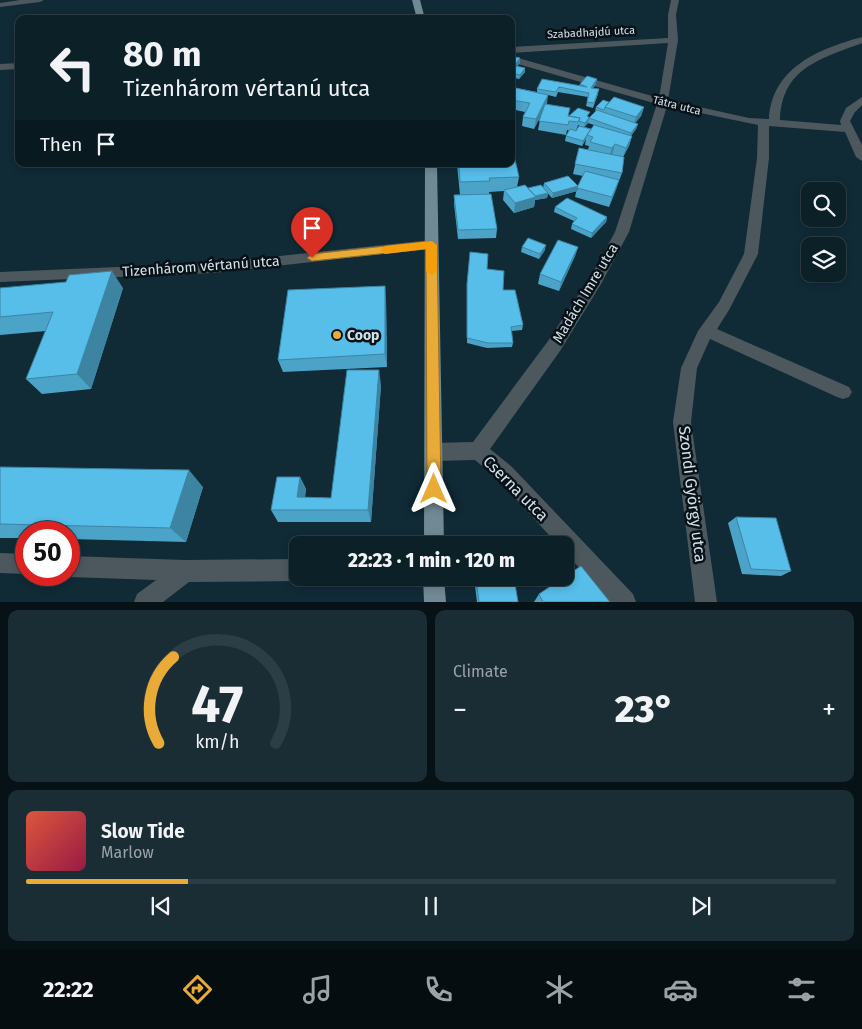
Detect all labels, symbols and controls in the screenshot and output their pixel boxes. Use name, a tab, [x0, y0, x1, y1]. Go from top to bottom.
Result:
street label: Szabadhajdú utca	[547, 24, 635, 41]
text: 80 m	[123, 33, 202, 75]
icon: left	[40, 35, 105, 100]
text: Tizenhárom vértanú utca	[123, 75, 370, 102]
street label: Tátra utca	[651, 93, 702, 118]
icon: arrive	[92, 130, 120, 158]
text: Then	[40, 133, 82, 156]
map controls	[801, 182, 846, 282]
button: search	[801, 182, 846, 227]
pin	[291, 207, 333, 258]
icon: arrive	[298, 214, 326, 242]
button: layers	[801, 237, 846, 282]
street label: Madách Imre utca	[549, 241, 622, 346]
street label: Tizenhárom vértanú utca	[122, 253, 280, 280]
place label: Coop	[347, 327, 379, 344]
marker: Coop	[331, 329, 343, 341]
street label: Szondi György utca	[675, 425, 710, 563]
street label: Cserna utca	[479, 452, 552, 525]
position arrow	[407, 462, 459, 514]
speed limit sign: 50	[15, 521, 80, 586]
text: 22:23 · 1 min · 120 m	[348, 549, 515, 572]
text: Climate	[453, 662, 508, 681]
text: 47	[191, 673, 244, 736]
text: 23°	[615, 686, 674, 732]
text: −	[453, 693, 467, 726]
text: +	[822, 693, 836, 726]
text: km/h	[195, 731, 240, 753]
text: Slow Tide	[101, 820, 185, 843]
text: Marlow	[101, 843, 154, 862]
icon: previous	[147, 892, 175, 920]
icon: pause	[417, 892, 445, 920]
icon: next	[687, 892, 715, 920]
icon: directions	[180, 972, 215, 1007]
icon: music	[300, 972, 335, 1007]
icon: phone	[421, 972, 456, 1007]
icon: climate	[542, 972, 577, 1007]
icon: car	[663, 972, 698, 1007]
icon: filters	[784, 972, 819, 1007]
text: 22:22	[43, 976, 94, 1003]

